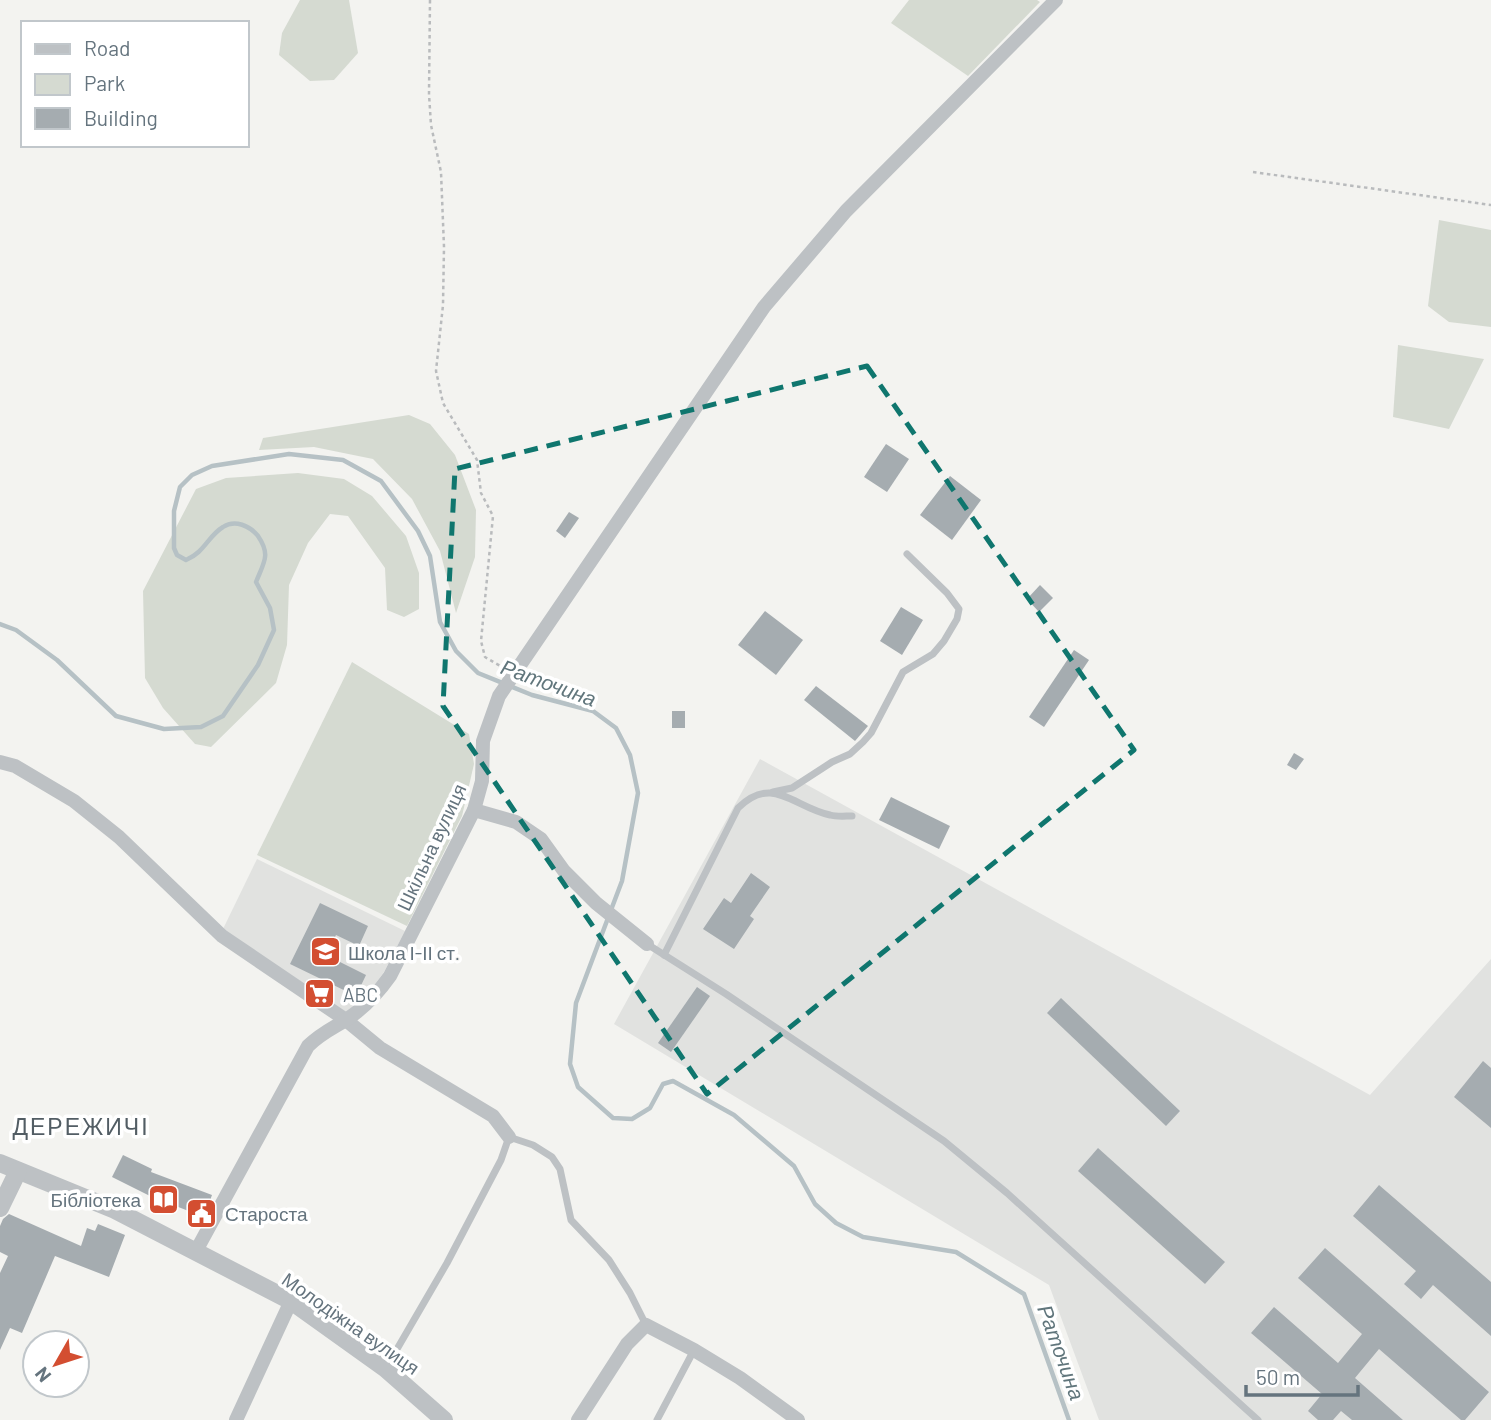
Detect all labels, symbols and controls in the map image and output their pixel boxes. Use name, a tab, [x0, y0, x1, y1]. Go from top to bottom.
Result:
legend	[21, 21, 248, 147]
text: Road	[84, 35, 130, 60]
text: Park	[84, 70, 125, 95]
text: Building	[84, 105, 158, 130]
water label: Раточина	[498, 653, 600, 711]
street label: Шкільна вулиця	[392, 780, 470, 914]
school or university icon: Школа І-ІІ ст.	[308, 935, 342, 969]
place label: Школа І-ІІ ст.	[348, 941, 460, 964]
supermarket icon: ABC	[303, 977, 337, 1011]
place label: ABC	[343, 983, 378, 1006]
district label: ДЕРЕЖИЧІ	[12, 1112, 150, 1140]
library icon: Бібліотека	[147, 1182, 181, 1216]
place label: Бібліотека	[50, 1188, 141, 1211]
public building icon: Староста	[185, 1196, 219, 1230]
place label: Староста	[225, 1202, 308, 1225]
street label: Молодіжна вулиця	[278, 1267, 424, 1379]
water label: Раточина	[1033, 1301, 1091, 1403]
north arrow	[21, 1329, 91, 1399]
scale bar	[1246, 1354, 1358, 1398]
text: N	[29, 1363, 55, 1387]
text: 50 m	[1256, 1364, 1300, 1389]

